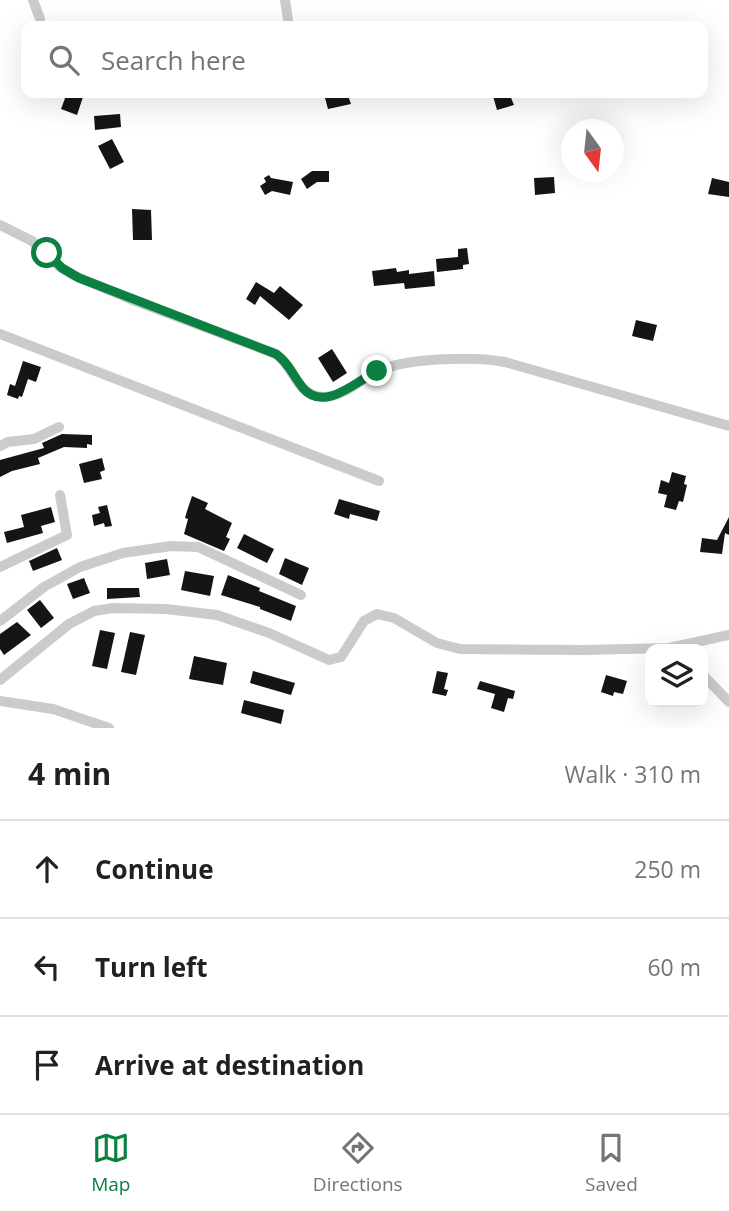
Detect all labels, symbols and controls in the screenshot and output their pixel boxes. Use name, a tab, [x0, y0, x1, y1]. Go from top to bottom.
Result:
search box	[21, 21, 708, 98]
icon: search	[45, 41, 83, 79]
text: Search here	[101, 42, 246, 78]
north arrow	[561, 119, 624, 182]
route start	[31, 237, 62, 268]
route end	[361, 355, 392, 386]
map controls	[645, 644, 708, 707]
button: layers	[645, 644, 708, 707]
text: 4 min	[28, 753, 111, 794]
text: Walk · 310 m	[564, 758, 701, 790]
icon: ahead	[28, 850, 66, 888]
text: Continue	[95, 851, 214, 887]
text: 250 m	[634, 853, 701, 885]
icon: left	[28, 948, 66, 986]
text: Turn left	[95, 949, 207, 985]
text: 60 m	[647, 951, 701, 983]
icon: arrive	[28, 1046, 66, 1084]
text: Arrive at destination	[95, 1047, 364, 1083]
tab: Map	[91, 1129, 130, 1197]
tab: Directions	[313, 1129, 403, 1197]
tab: Saved	[585, 1129, 638, 1197]

